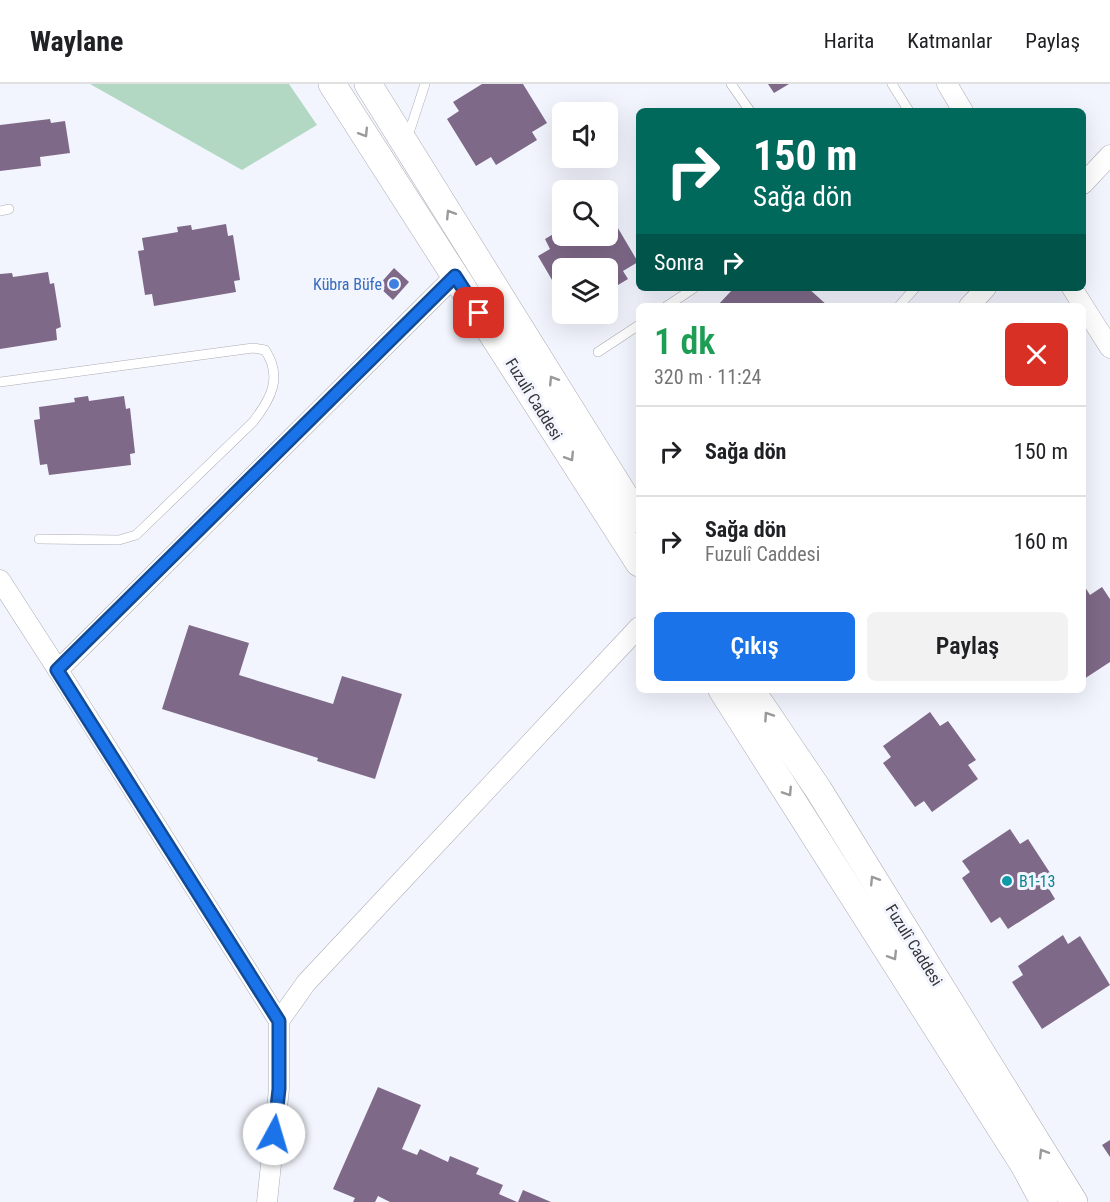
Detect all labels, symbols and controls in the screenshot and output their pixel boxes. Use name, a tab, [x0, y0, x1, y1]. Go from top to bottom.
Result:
text: Waylane	[30, 25, 123, 58]
text: Harita	[824, 29, 874, 53]
text: Katmanlar	[907, 29, 992, 53]
text: Paylaş	[1025, 29, 1080, 53]
map controls	[552, 102, 618, 324]
button: sound	[552, 102, 618, 168]
one-way arrow	[357, 127, 369, 137]
text: 150 m	[753, 131, 858, 180]
icon: right	[654, 132, 732, 210]
button: search	[552, 180, 618, 246]
text: Sağa dön	[753, 181, 852, 213]
one-way arrow	[446, 210, 458, 220]
icon: right	[716, 246, 749, 279]
text: Sonra	[654, 250, 704, 275]
button: layers	[552, 258, 618, 324]
place label: Kübra Büfe	[313, 275, 382, 294]
marker: Kübra Büfe	[387, 277, 401, 291]
pin	[453, 287, 504, 338]
icon: arrive	[462, 296, 495, 329]
text: 1 dk	[654, 321, 715, 363]
button: close	[1005, 323, 1068, 386]
street label: Fuzulî Caddesi	[502, 355, 566, 443]
text: 320 m · 11:24	[654, 365, 761, 389]
one-way arrow	[548, 376, 560, 386]
icon: right	[654, 435, 687, 468]
text: Sağa dön	[705, 439, 786, 464]
text: 150 m	[1014, 439, 1068, 464]
one-way arrow	[563, 451, 575, 461]
text: Sağa dön	[705, 517, 786, 542]
icon: right	[654, 525, 687, 558]
text: 160 m	[1014, 529, 1068, 554]
text: Fuzulî Caddesi	[705, 542, 820, 566]
button: Çıkış	[654, 612, 855, 681]
button: Paylaş	[867, 612, 1068, 681]
one-way arrow	[764, 712, 775, 723]
one-way arrow	[781, 785, 792, 796]
place label: B1-13	[1019, 872, 1055, 891]
marker: B1-13	[1000, 874, 1014, 888]
one-way arrow	[870, 876, 882, 886]
street label: Fuzulî Caddesi	[882, 901, 946, 989]
one-way arrow	[885, 950, 897, 960]
position arrow	[242, 1102, 306, 1166]
one-way arrow	[1040, 1148, 1051, 1159]

